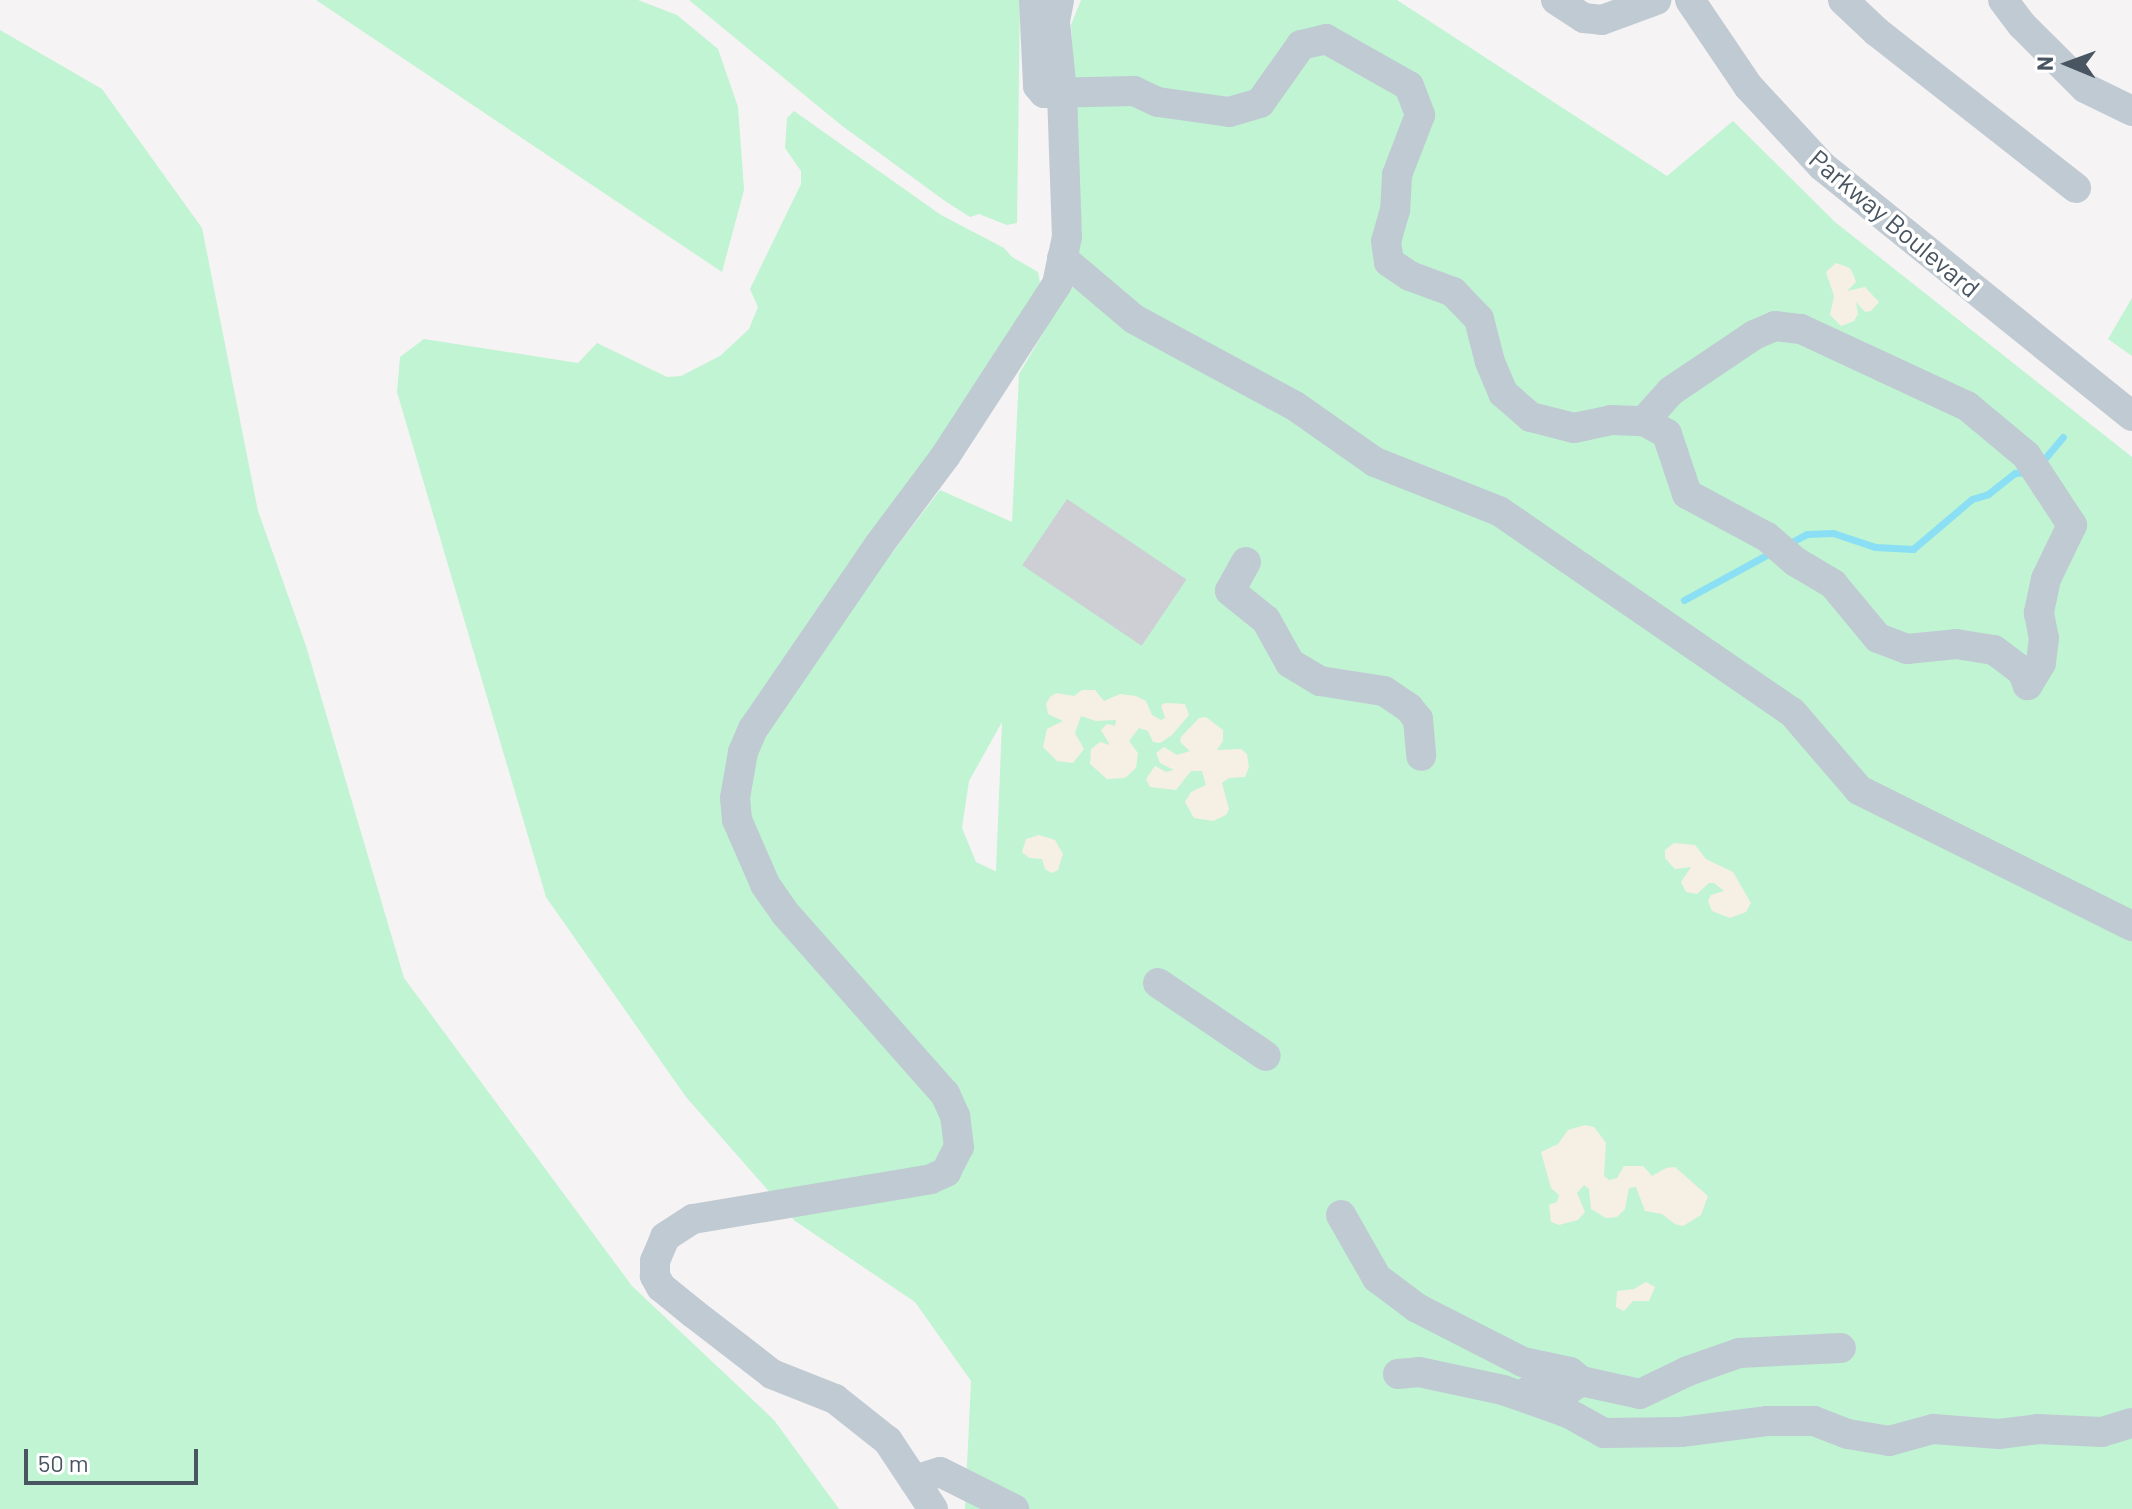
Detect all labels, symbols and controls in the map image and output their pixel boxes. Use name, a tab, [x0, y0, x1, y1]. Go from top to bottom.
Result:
north arrow	[2028, 24, 2108, 104]
text: N	[2031, 56, 2057, 71]
street label: Parkway Boulevard	[1804, 143, 1986, 303]
scale bar	[28, 1433, 202, 1483]
text: 50 m	[38, 1448, 89, 1477]

